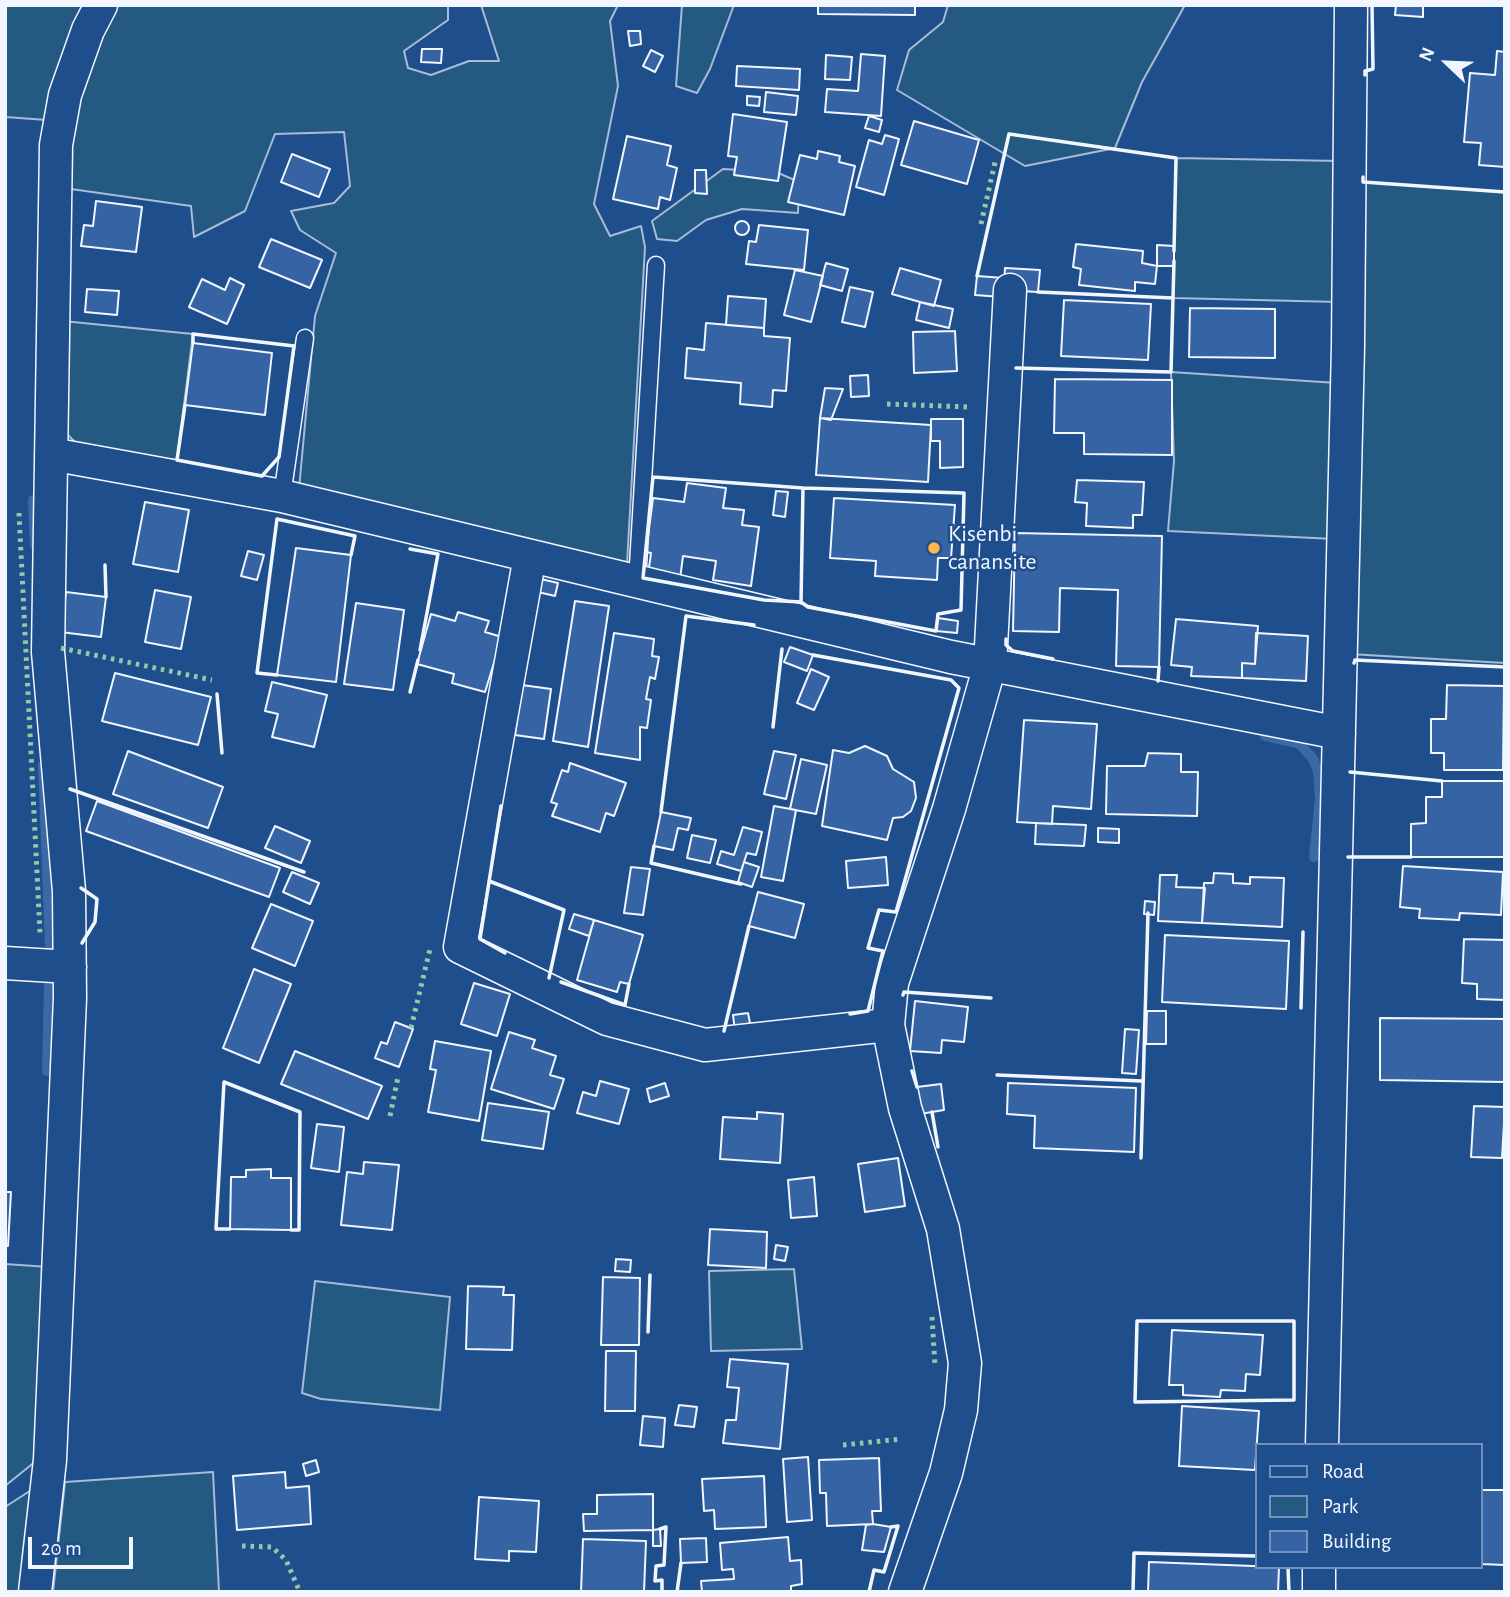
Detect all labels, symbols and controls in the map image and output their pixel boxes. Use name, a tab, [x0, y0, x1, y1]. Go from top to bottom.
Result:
north arrow	[1412, 28, 1482, 98]
text: N	[1416, 45, 1439, 64]
place label: Kisenbi canansite	[948, 520, 1037, 576]
marker: Kisenbi canansite	[926, 540, 942, 556]
legend	[1254, 1443, 1482, 1569]
text: Road	[1322, 1461, 1364, 1482]
text: Park	[1322, 1496, 1358, 1517]
scale bar	[32, 1524, 136, 1568]
text: Building	[1322, 1531, 1391, 1552]
text: 20 m	[41, 1538, 82, 1559]

